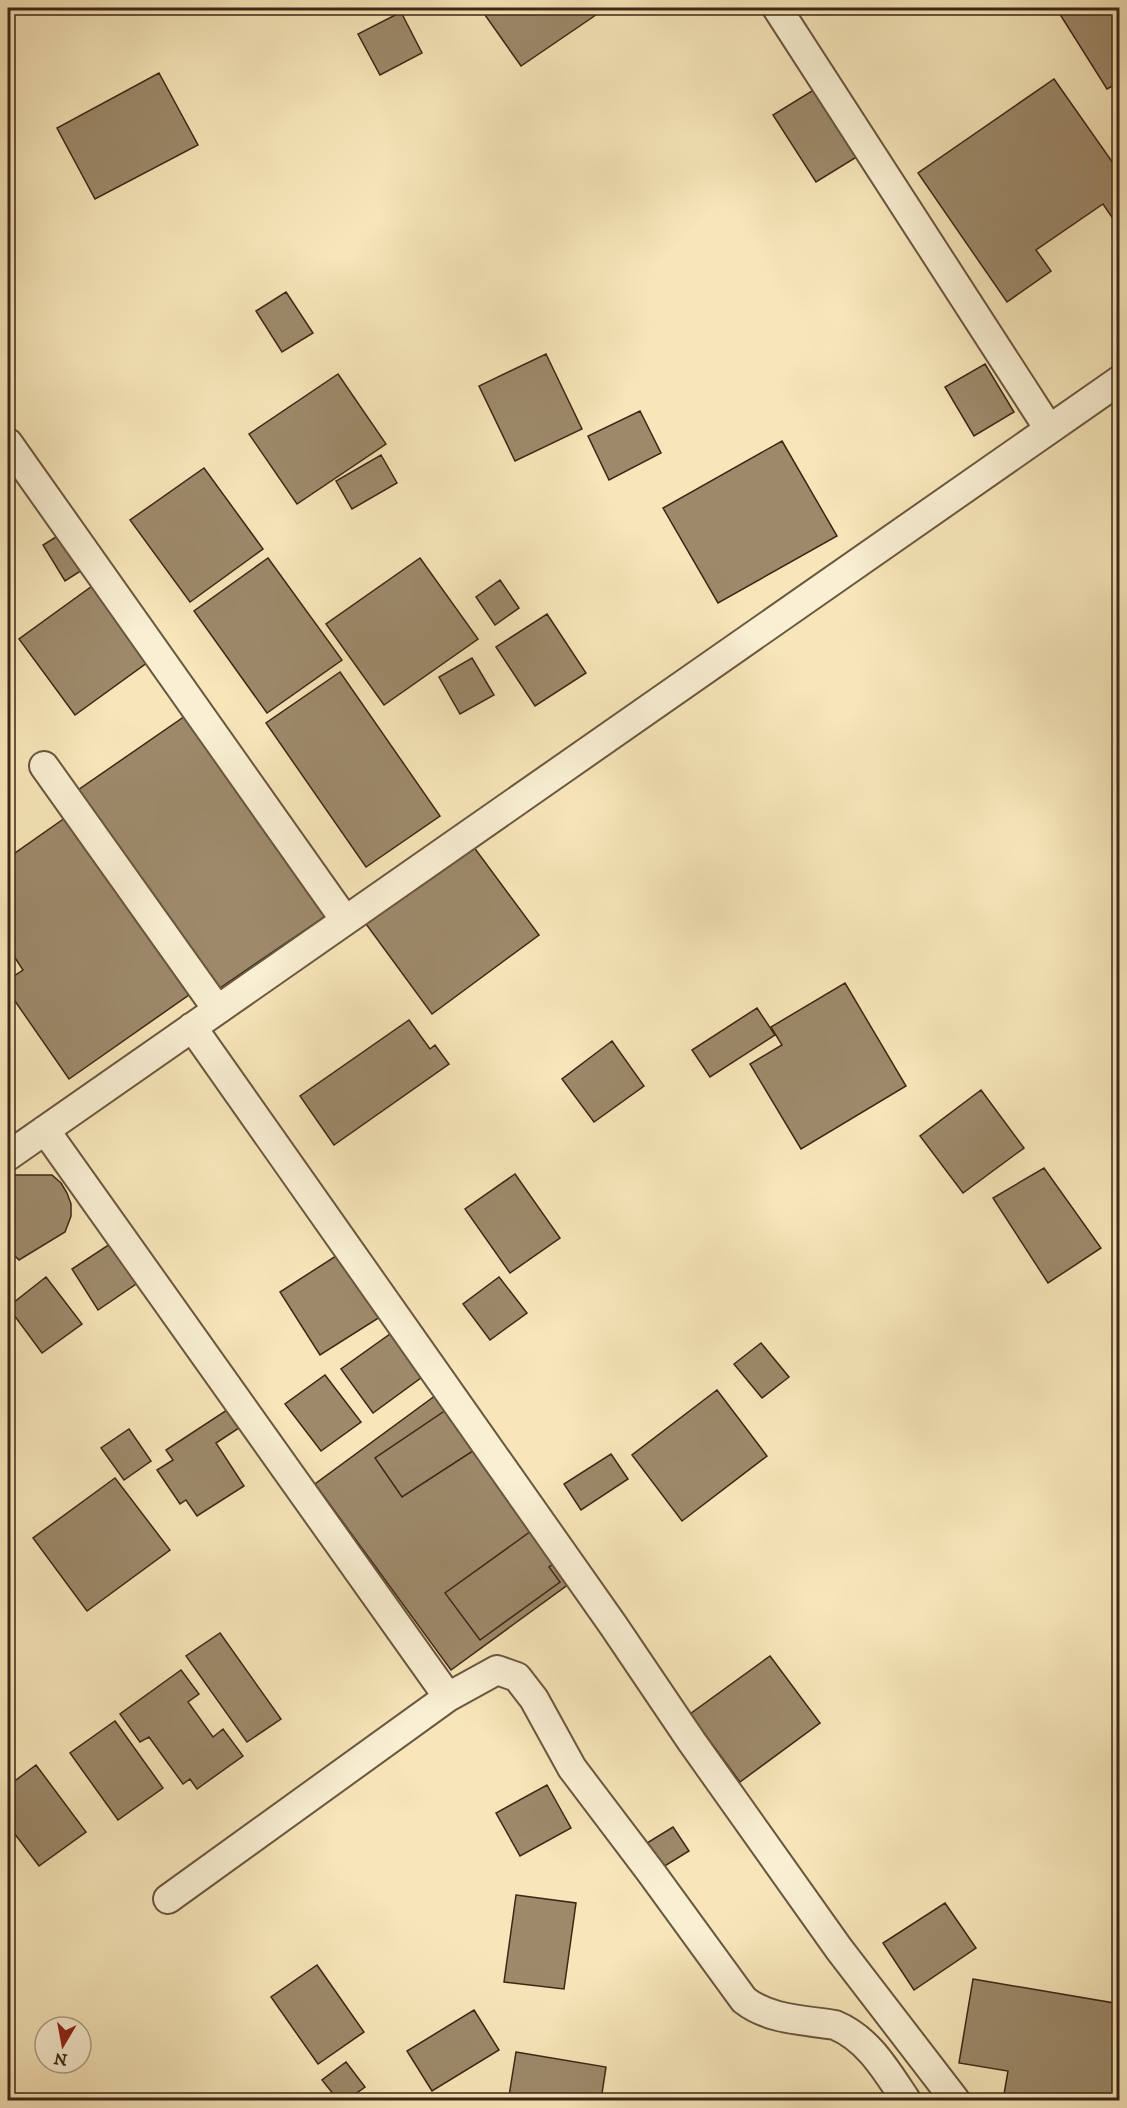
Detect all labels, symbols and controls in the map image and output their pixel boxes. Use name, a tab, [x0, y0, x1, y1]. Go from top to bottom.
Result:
north arrow	[33, 2015, 93, 2075]
text: N	[52, 2048, 69, 2070]

